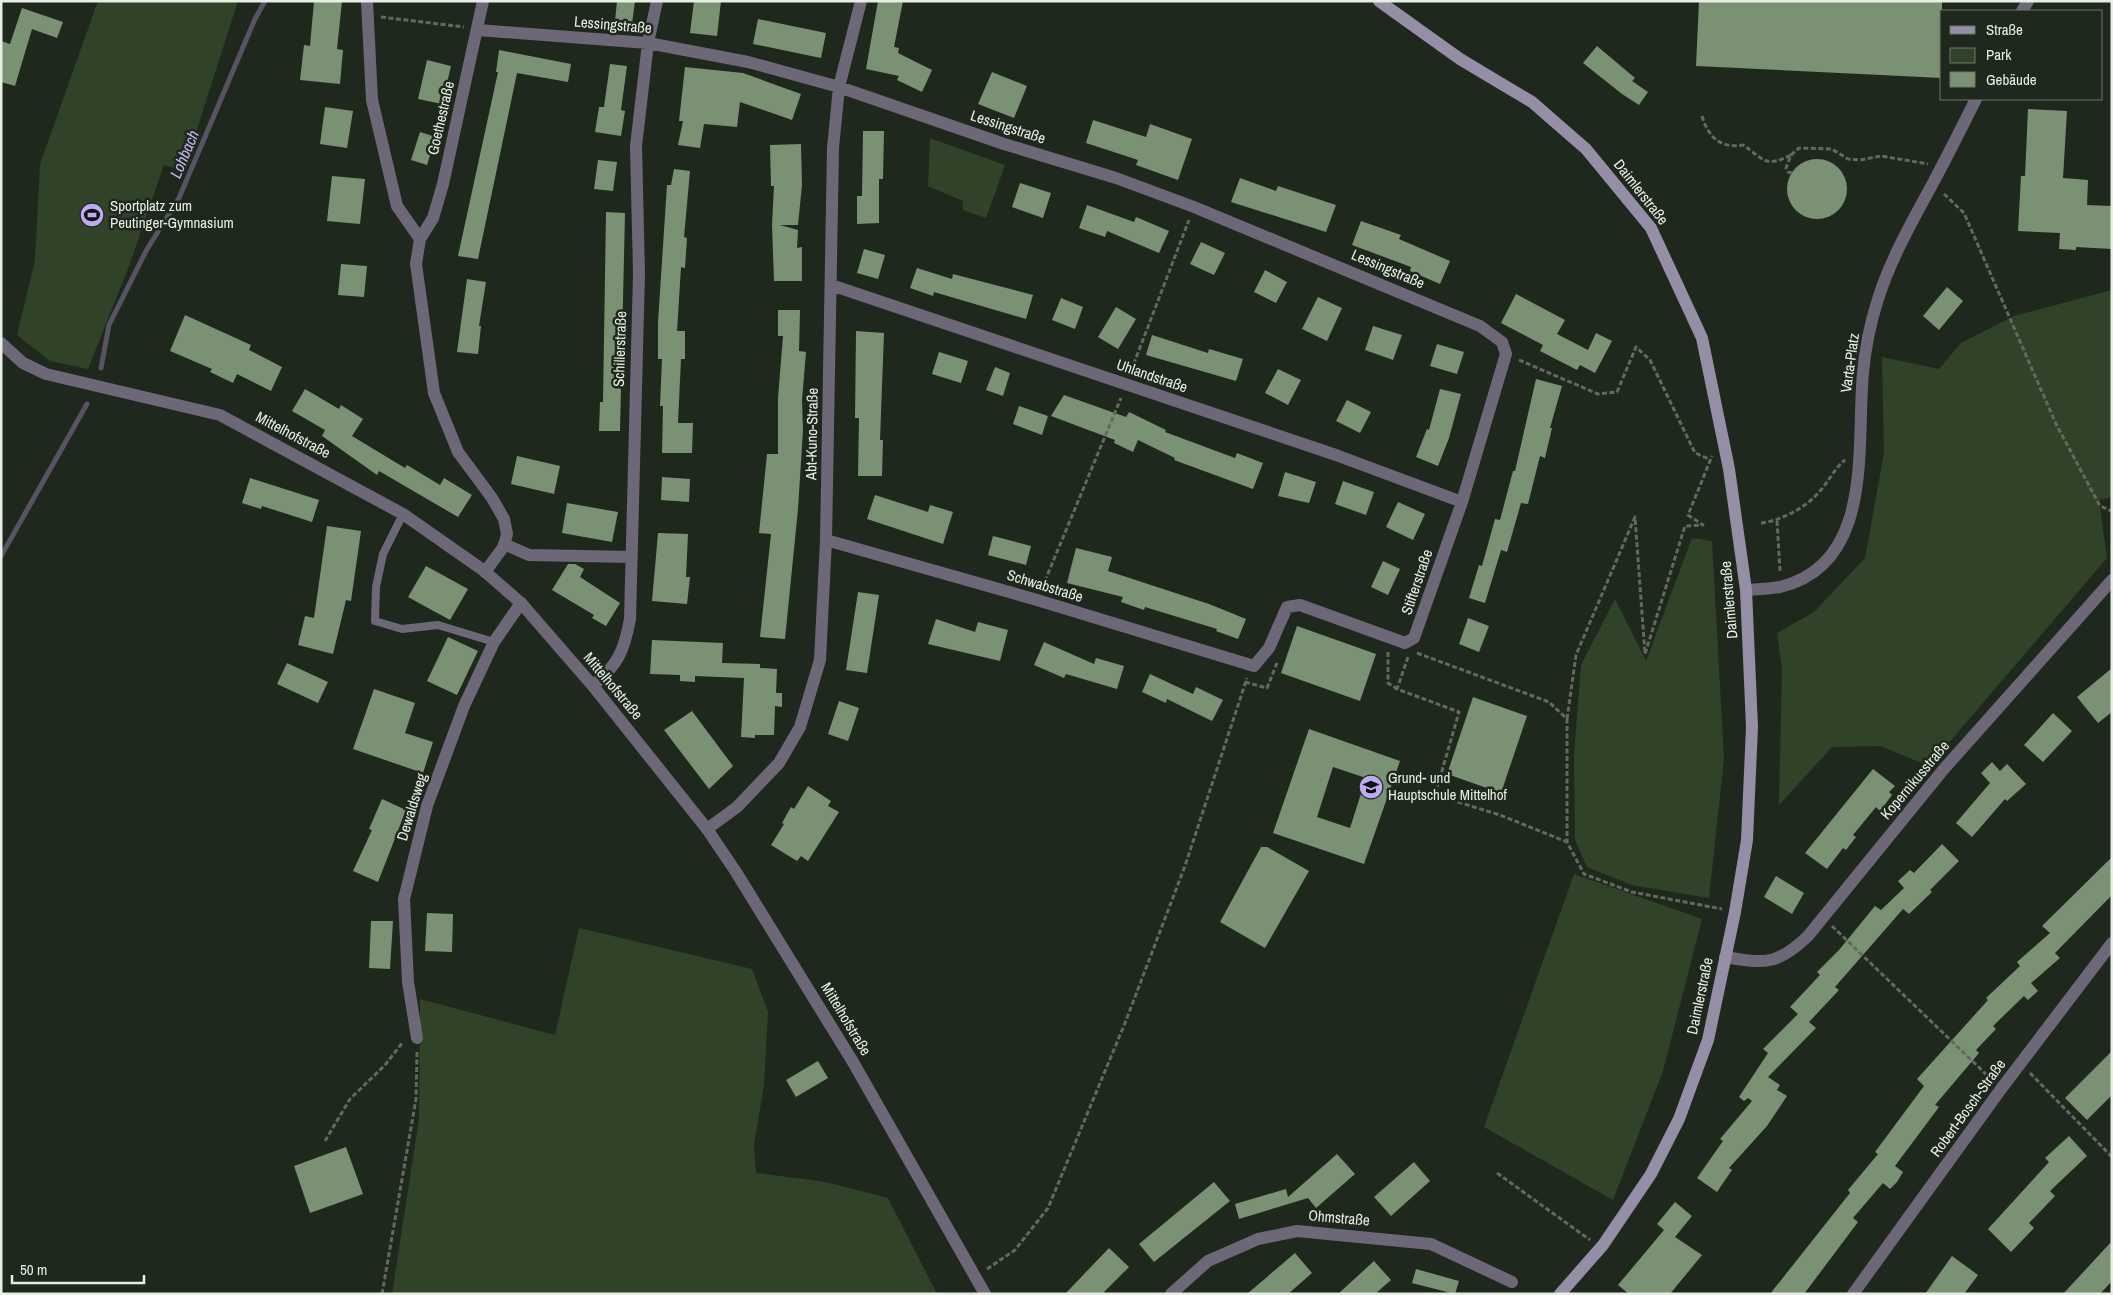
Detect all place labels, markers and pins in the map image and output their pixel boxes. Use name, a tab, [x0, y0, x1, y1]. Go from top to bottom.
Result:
place label: Sportplatz zum Peutinger-Gymnasium	[110, 195, 234, 233]
sports icon: Sportplatz zum Peutinger-Gymnasium	[79, 202, 105, 228]
place label: Grund- und Hauptschule Mittelhof	[1388, 767, 1508, 805]
school or university icon: Grund- und Hauptschule Mittelhof	[1358, 774, 1384, 800]

